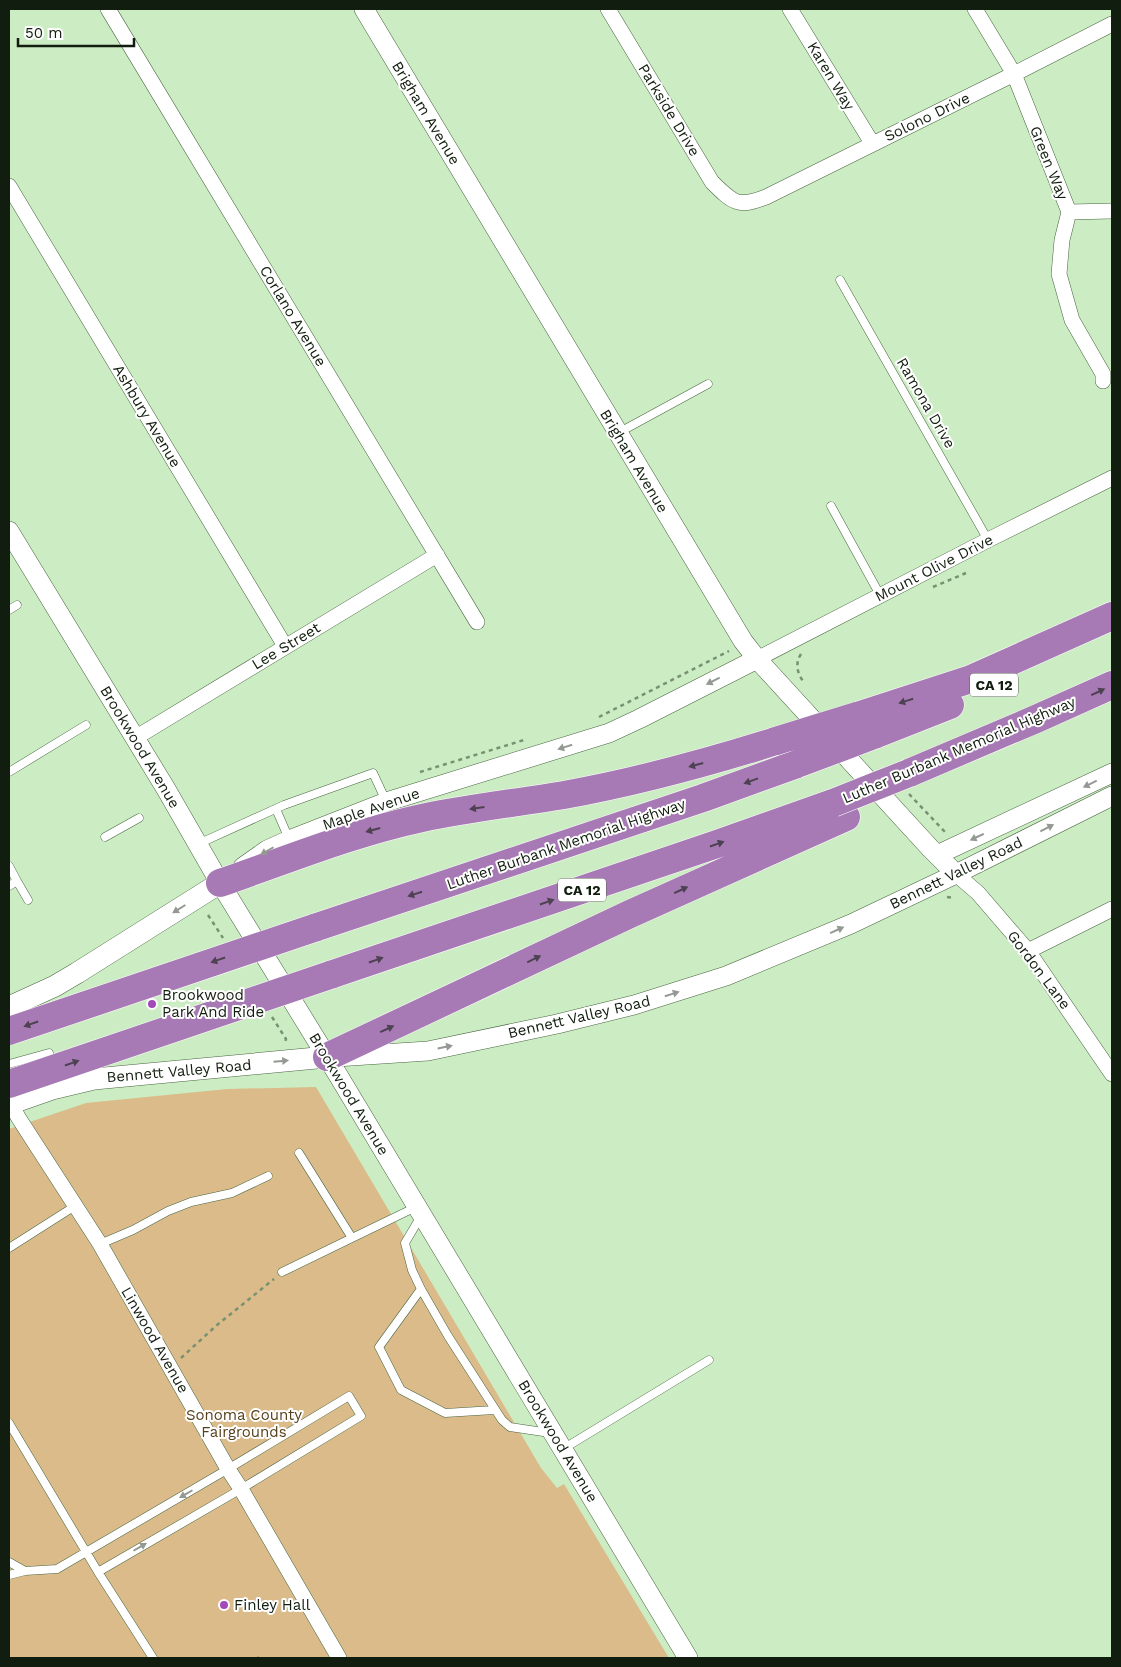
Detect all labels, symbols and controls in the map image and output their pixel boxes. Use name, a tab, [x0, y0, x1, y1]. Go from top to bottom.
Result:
scale bar	[18, 15, 134, 47]
text: 50 m	[25, 24, 62, 42]
street label: Karen Way	[804, 39, 858, 114]
street label: Brigham Avenue	[388, 58, 464, 168]
street label: Parkside Drive	[634, 61, 704, 159]
street label: Solono Drive	[881, 89, 973, 145]
street label: Green Way	[1026, 124, 1072, 203]
street label: Corlano Avenue	[256, 262, 330, 370]
street label: Ramona Drive	[893, 354, 959, 452]
street label: Ashbury Avenue	[109, 361, 185, 471]
street label: Brigham Avenue	[596, 406, 672, 516]
street label: Mount Olive Drive	[872, 530, 996, 606]
street label: Lee Street	[249, 618, 324, 673]
road number: CA 12	[970, 674, 1018, 696]
one-way arrow	[706, 677, 721, 685]
street label: Brookwood Avenue	[96, 683, 184, 811]
one-way arrow	[1091, 687, 1105, 695]
street label: Luther Burbank Memorial Highway	[840, 692, 1079, 807]
one-way arrow	[898, 698, 913, 706]
one-way arrow	[557, 743, 572, 751]
one-way arrow	[689, 761, 704, 769]
one-way arrow	[744, 778, 759, 785]
one-way arrow	[1083, 780, 1097, 788]
street label: Maple Avenue	[320, 784, 422, 834]
street label: Luther Burbank Memorial Highway	[444, 794, 688, 893]
one-way arrow	[469, 804, 485, 812]
one-way arrow	[1040, 824, 1054, 832]
one-way arrow	[365, 827, 380, 835]
street label: Bennett Valley Road	[887, 833, 1025, 913]
one-way arrow	[969, 833, 984, 841]
one-way arrow	[710, 840, 725, 848]
one-way arrow	[260, 847, 275, 855]
road number: CA 12	[558, 878, 606, 902]
one-way arrow	[674, 886, 688, 894]
one-way arrow	[407, 891, 422, 899]
one-way arrow	[539, 898, 554, 905]
one-way arrow	[172, 904, 185, 913]
one-way arrow	[830, 926, 844, 934]
street label: Gordon Lane	[1004, 927, 1074, 1013]
one-way arrow	[527, 955, 541, 963]
one-way arrow	[369, 956, 384, 963]
one-way arrow	[210, 957, 225, 965]
place label: Brookwood Park And Ride	[162, 986, 264, 1021]
one-way arrow	[665, 990, 680, 998]
street label: Bennett Valley Road	[506, 992, 652, 1042]
marker: Brookwood Park And Ride	[146, 998, 158, 1010]
one-way arrow	[23, 1021, 38, 1028]
one-way arrow	[380, 1025, 395, 1034]
street label: Brookwood Avenue	[305, 1030, 393, 1158]
one-way arrow	[438, 1043, 453, 1051]
street label: Bennett Valley Road	[106, 1056, 252, 1086]
one-way arrow	[273, 1057, 289, 1065]
one-way arrow	[64, 1058, 79, 1066]
street label: Linwood Avenue	[117, 1284, 193, 1396]
street label: Brookwood Avenue	[514, 1377, 602, 1505]
park label: Sonoma County Fairgrounds	[186, 1406, 302, 1441]
one-way arrow	[179, 1489, 193, 1498]
one-way arrow	[134, 1543, 147, 1552]
place label: Finley Hall	[234, 1596, 311, 1614]
marker: Finley Hall	[218, 1599, 230, 1611]

